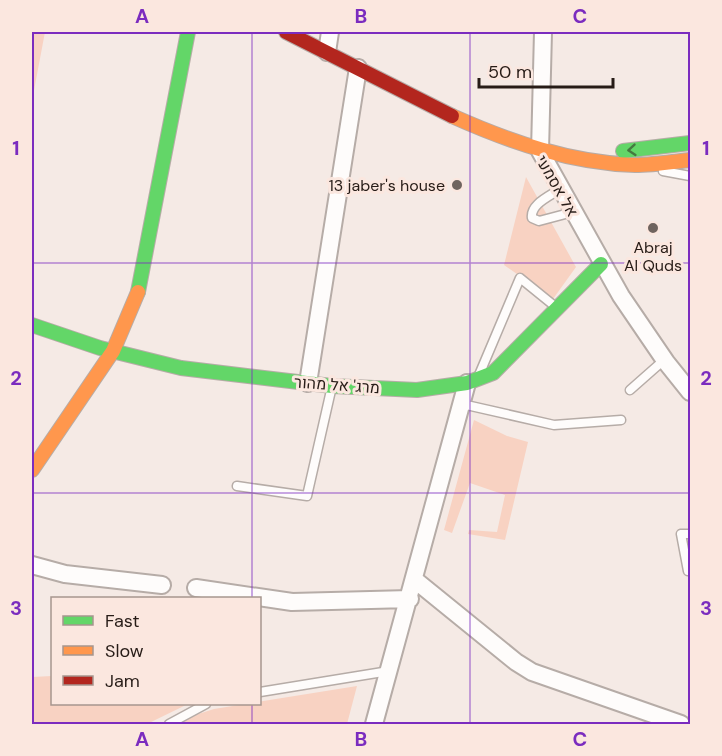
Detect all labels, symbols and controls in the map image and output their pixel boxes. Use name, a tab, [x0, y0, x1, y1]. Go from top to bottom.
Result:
text: A	[135, 3, 149, 29]
text: B	[355, 3, 367, 29]
text: C	[573, 3, 587, 29]
scale bar	[479, 51, 612, 89]
text: 50 m	[488, 60, 532, 84]
text: 1	[12, 135, 20, 161]
text: 1	[702, 135, 710, 161]
one-way arrow	[628, 143, 637, 156]
street label: אל אסמעי	[531, 152, 583, 220]
place label: 13 jaber's house	[329, 175, 445, 196]
marker: 13 jaber's house	[450, 178, 464, 192]
marker: Abraj Al Quds	[646, 221, 660, 235]
place label: Abraj Al Quds	[624, 237, 682, 276]
text: 2	[10, 365, 22, 391]
text: 2	[700, 365, 712, 391]
street label: מרג' אל מהור	[293, 372, 381, 398]
text: 3	[10, 595, 22, 621]
text: 3	[700, 595, 712, 621]
legend	[51, 597, 261, 705]
text: Fast	[105, 609, 140, 633]
text: Slow	[105, 639, 144, 663]
text: Jam	[105, 669, 140, 693]
text: A	[135, 726, 149, 752]
text: B	[355, 726, 367, 752]
text: C	[573, 726, 587, 752]

